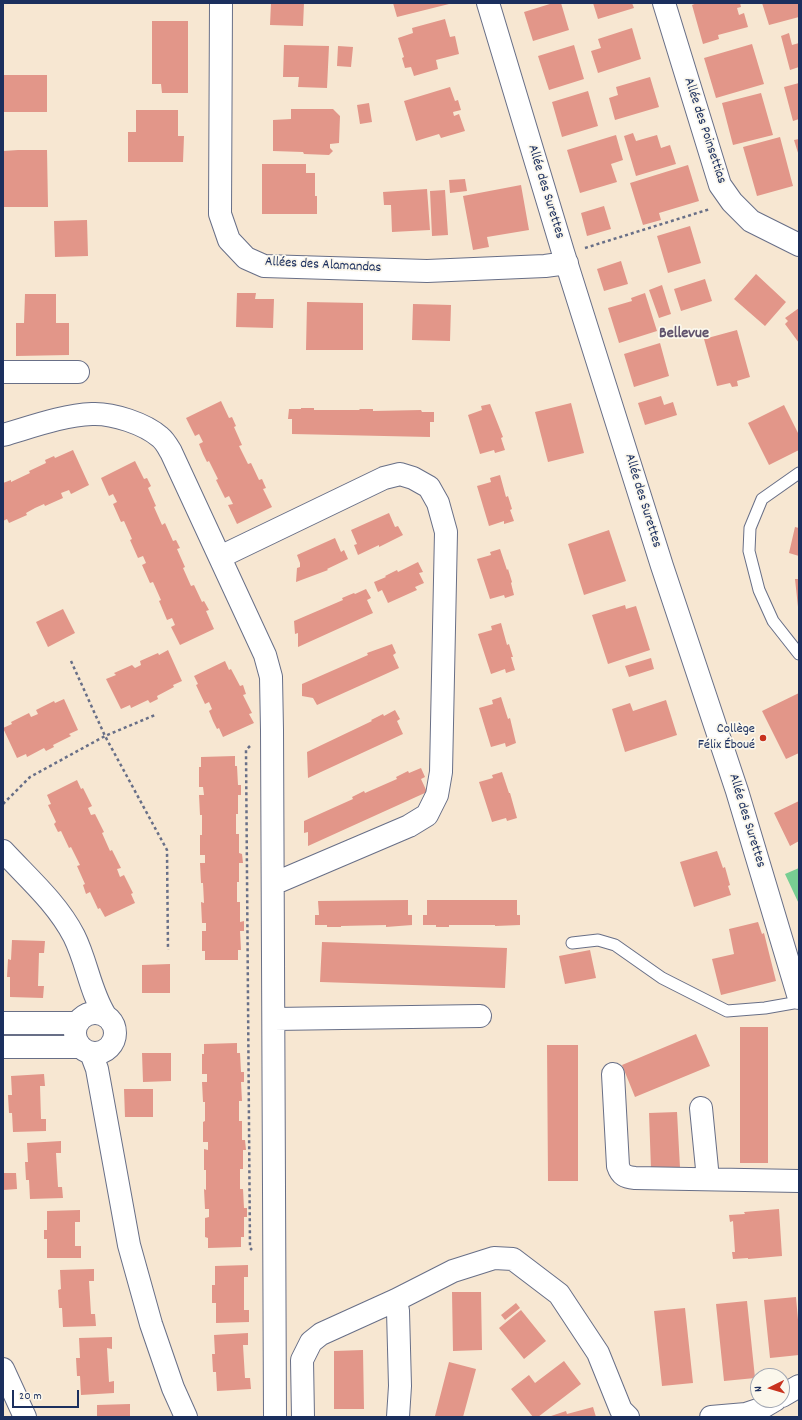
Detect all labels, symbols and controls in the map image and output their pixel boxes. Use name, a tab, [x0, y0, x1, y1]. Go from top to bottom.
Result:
street label: Allée des Poinsettias	[679, 76, 729, 186]
street label: Allée des Surettes	[523, 143, 567, 241]
street label: Allées des Alamandas	[264, 255, 382, 277]
district label: Bellevue	[659, 325, 709, 345]
street label: Allée des Surettes	[620, 452, 664, 550]
place label: Collège Félix Éboué	[698, 722, 755, 754]
marker: Collège Félix Éboué	[758, 733, 768, 743]
street label: Allée des Surettes	[724, 772, 768, 870]
north arrow	[750, 1368, 790, 1408]
scale bar	[14, 1382, 81, 1408]
text: N	[751, 1386, 767, 1392]
text: 20 m	[19, 1388, 42, 1405]

